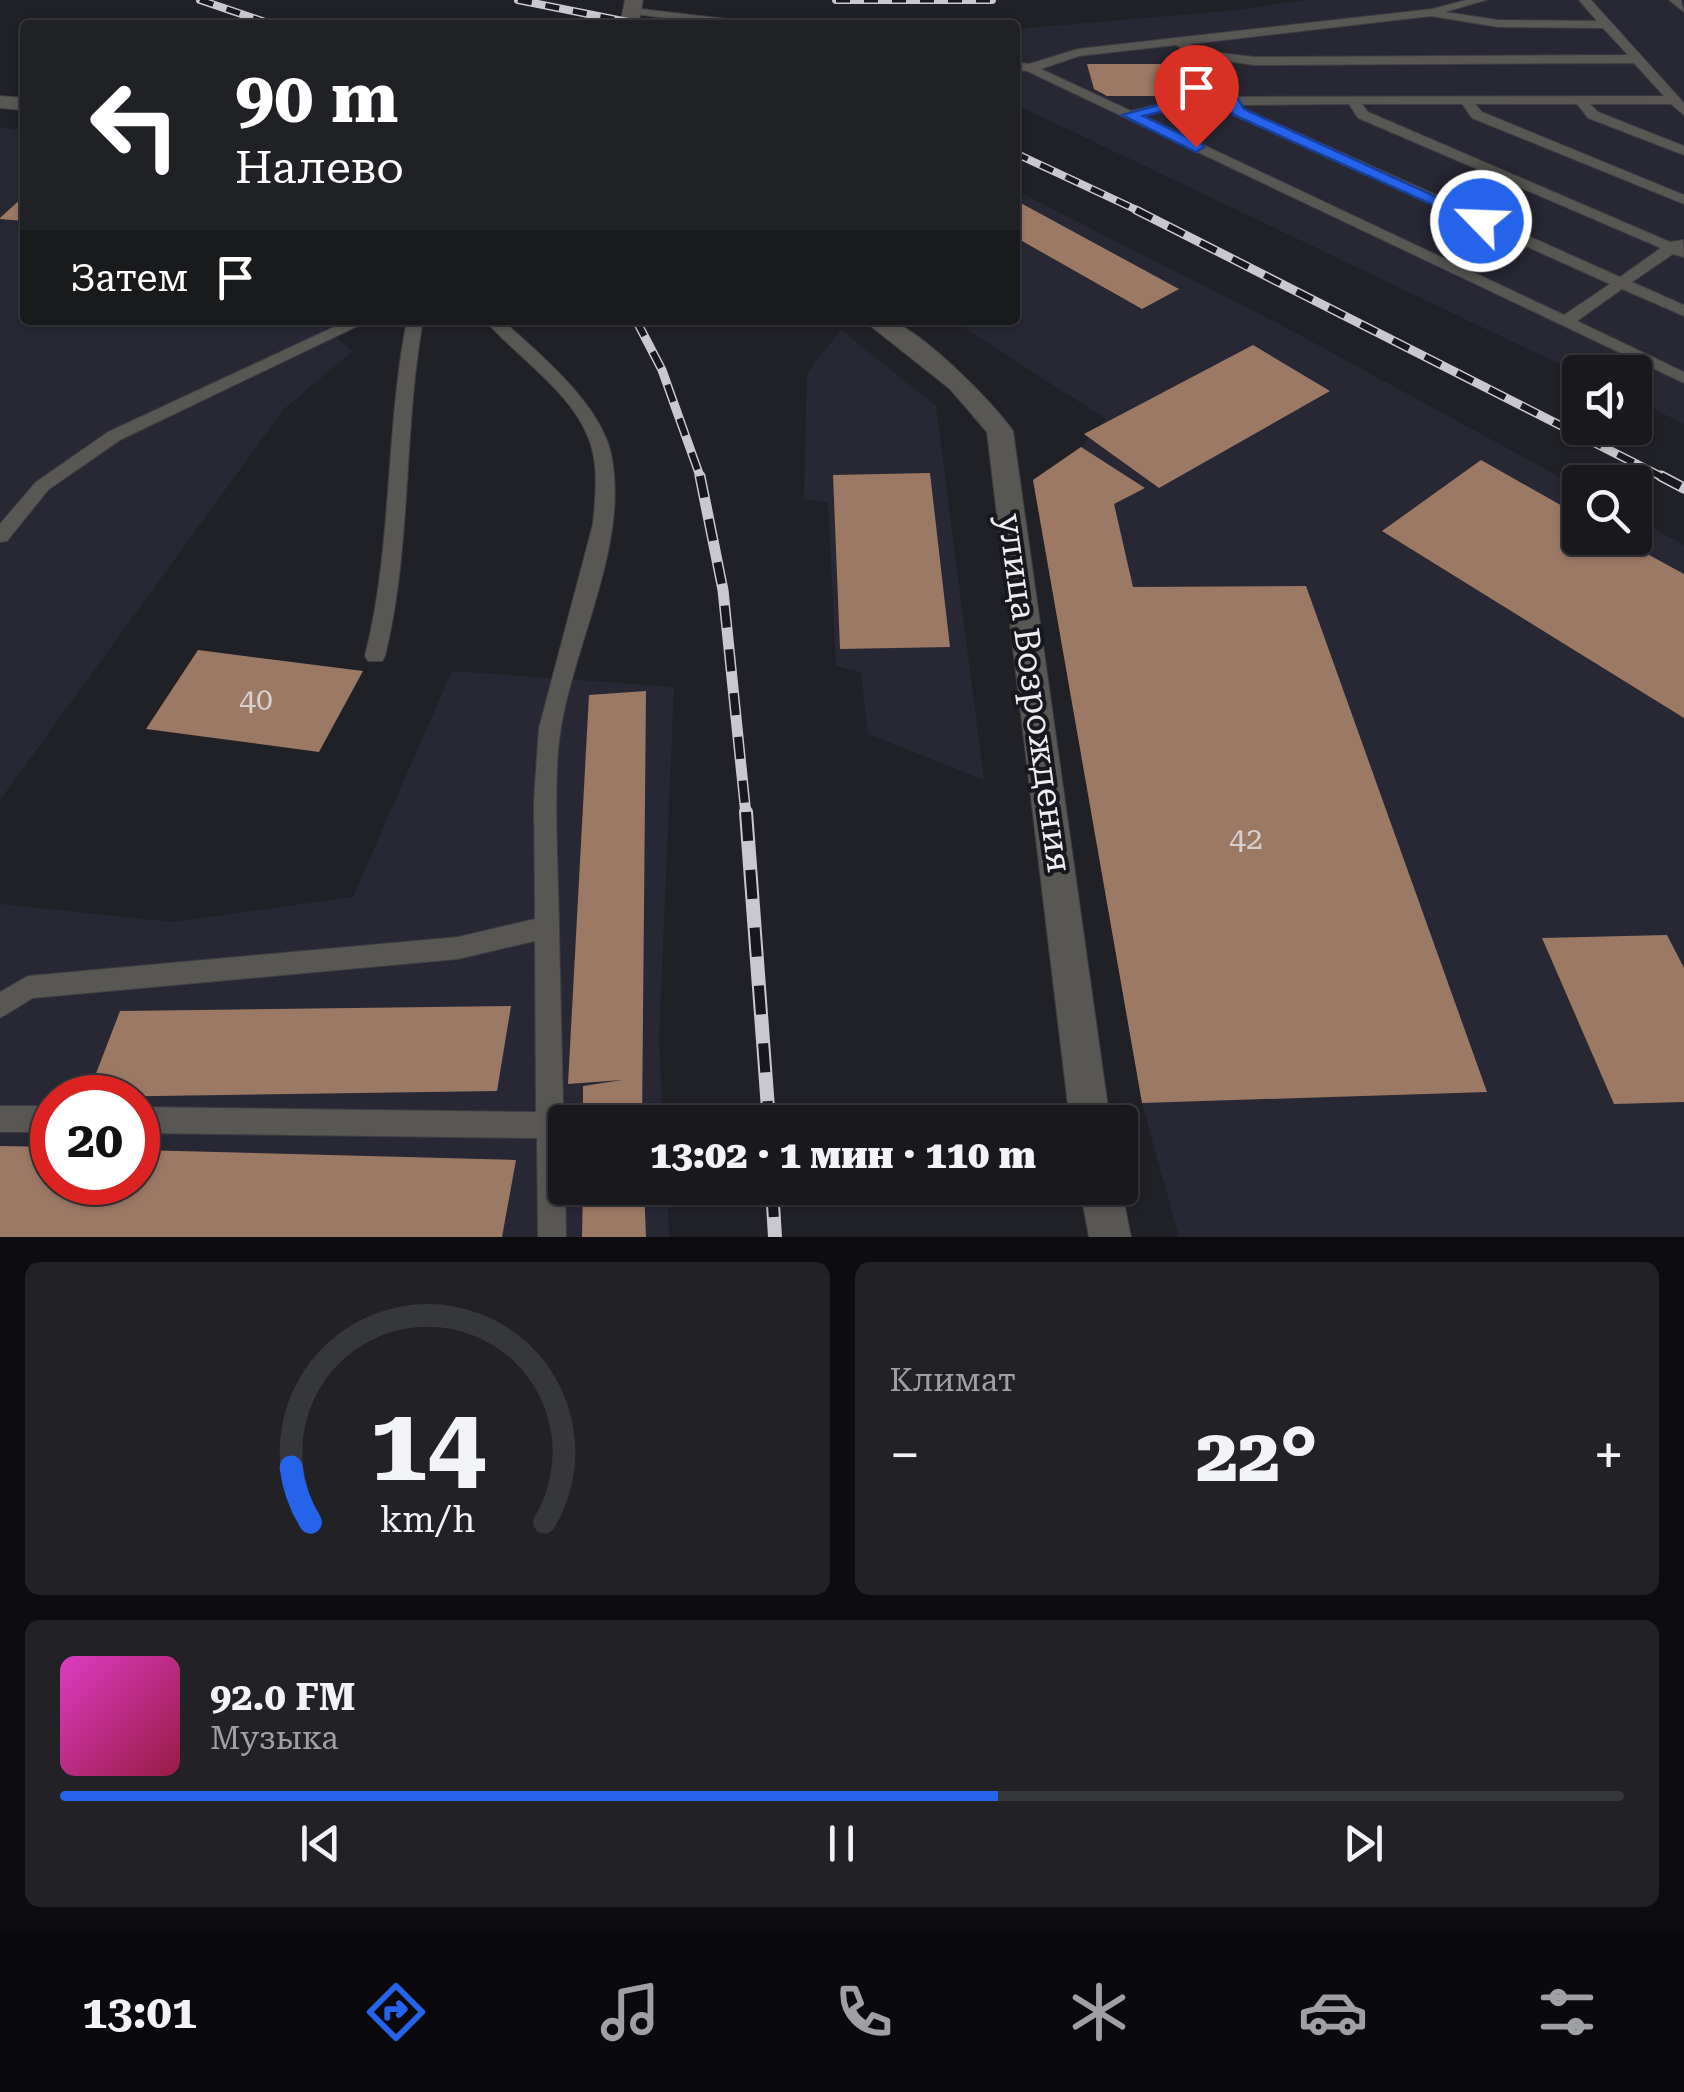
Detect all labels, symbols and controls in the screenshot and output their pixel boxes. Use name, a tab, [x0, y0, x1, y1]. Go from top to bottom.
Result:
pin	[1154, 45, 1239, 148]
text: 90 m	[235, 57, 399, 139]
icon: left	[70, 60, 200, 190]
icon: arrive	[1169, 60, 1224, 115]
text: Налево	[235, 141, 404, 194]
position arrow	[1429, 169, 1533, 273]
icon: arrive	[208, 250, 263, 305]
text: Затем	[70, 256, 188, 300]
map controls	[1562, 355, 1652, 555]
button: sound	[1562, 355, 1652, 445]
button: search	[1562, 465, 1652, 555]
street label: улица Возрождения	[989, 511, 1080, 875]
house number: 40	[239, 682, 273, 717]
house number: 42	[1229, 821, 1263, 856]
speed limit sign: 20	[30, 1075, 160, 1205]
text: 13:02 · 1 мин · 110 m	[650, 1133, 1036, 1177]
text: Климат	[890, 1361, 1016, 1399]
text: 14	[369, 1384, 485, 1505]
text: 22°	[1196, 1411, 1318, 1499]
text: −	[890, 1423, 920, 1487]
text: +	[1593, 1423, 1624, 1487]
text: km/h	[379, 1499, 475, 1541]
text: 92.0 FM	[210, 1675, 356, 1719]
text: Музыка	[210, 1719, 338, 1757]
icon: previous	[293, 1816, 348, 1871]
icon: pause	[814, 1816, 869, 1871]
icon: next	[1336, 1816, 1391, 1871]
icon: directions	[361, 1977, 431, 2047]
icon: music	[595, 1977, 665, 2047]
icon: phone	[829, 1977, 899, 2047]
icon: climate	[1064, 1977, 1134, 2047]
icon: car	[1298, 1977, 1368, 2047]
icon: filters	[1532, 1977, 1602, 2047]
text: 13:01	[82, 1986, 197, 2039]

